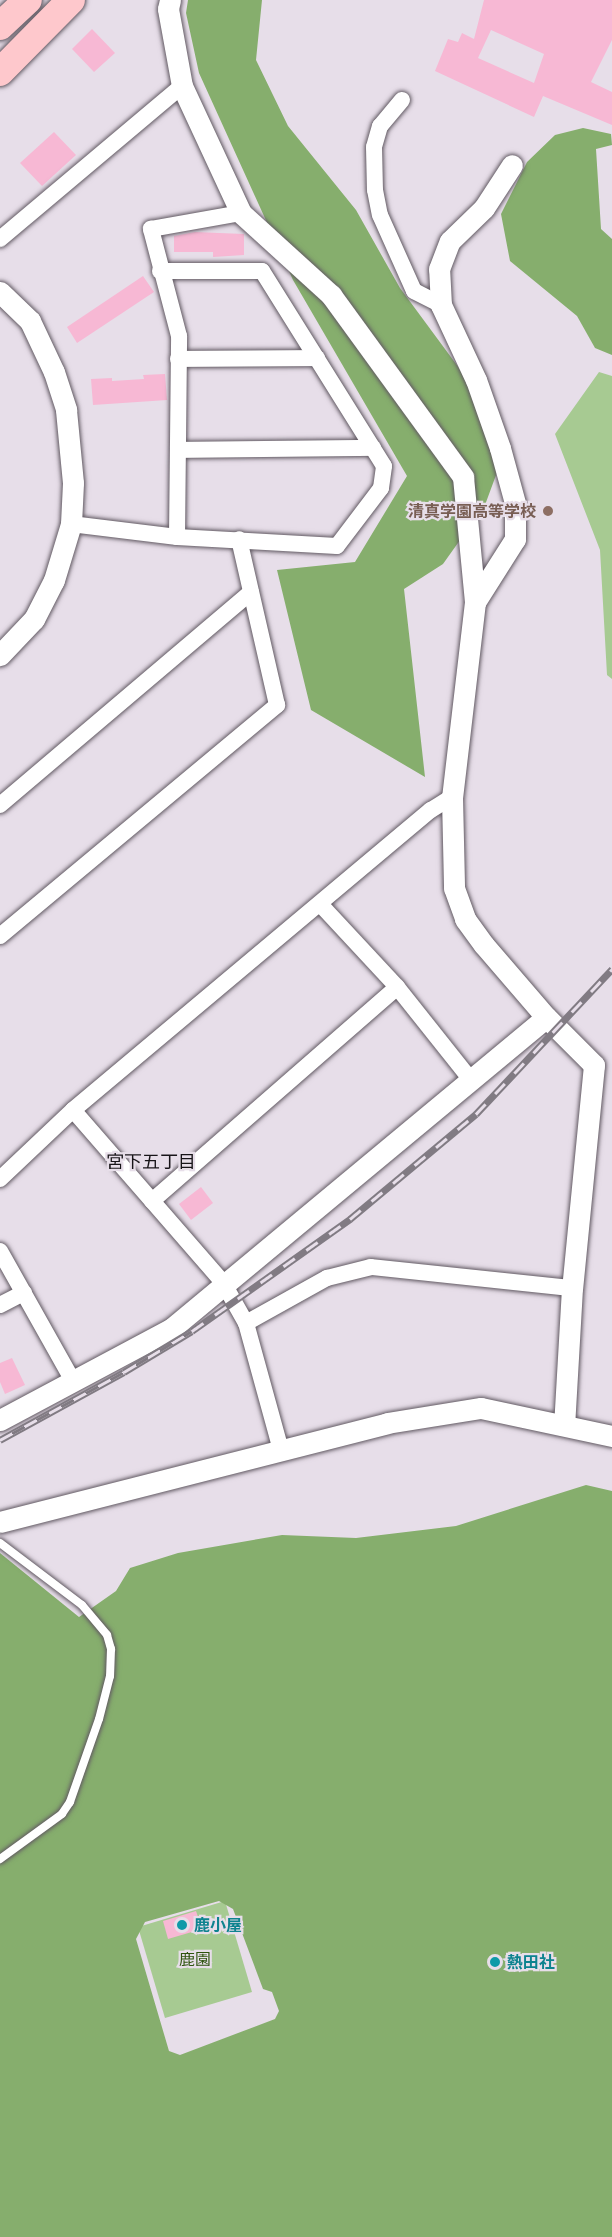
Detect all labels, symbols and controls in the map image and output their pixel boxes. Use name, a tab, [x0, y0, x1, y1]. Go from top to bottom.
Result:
place label: 清真学園高等学校	[408, 501, 536, 521]
marker: 清真学園高等学校	[541, 504, 555, 518]
district label: 宮下五丁目	[106, 1150, 196, 1172]
place label: 鹿小屋	[194, 1915, 242, 1935]
marker: 鹿小屋	[175, 1918, 189, 1932]
park label: 鹿園	[179, 1949, 211, 1969]
place label: 熱田社	[507, 1952, 555, 1972]
marker: 熱田社	[488, 1955, 502, 1969]

